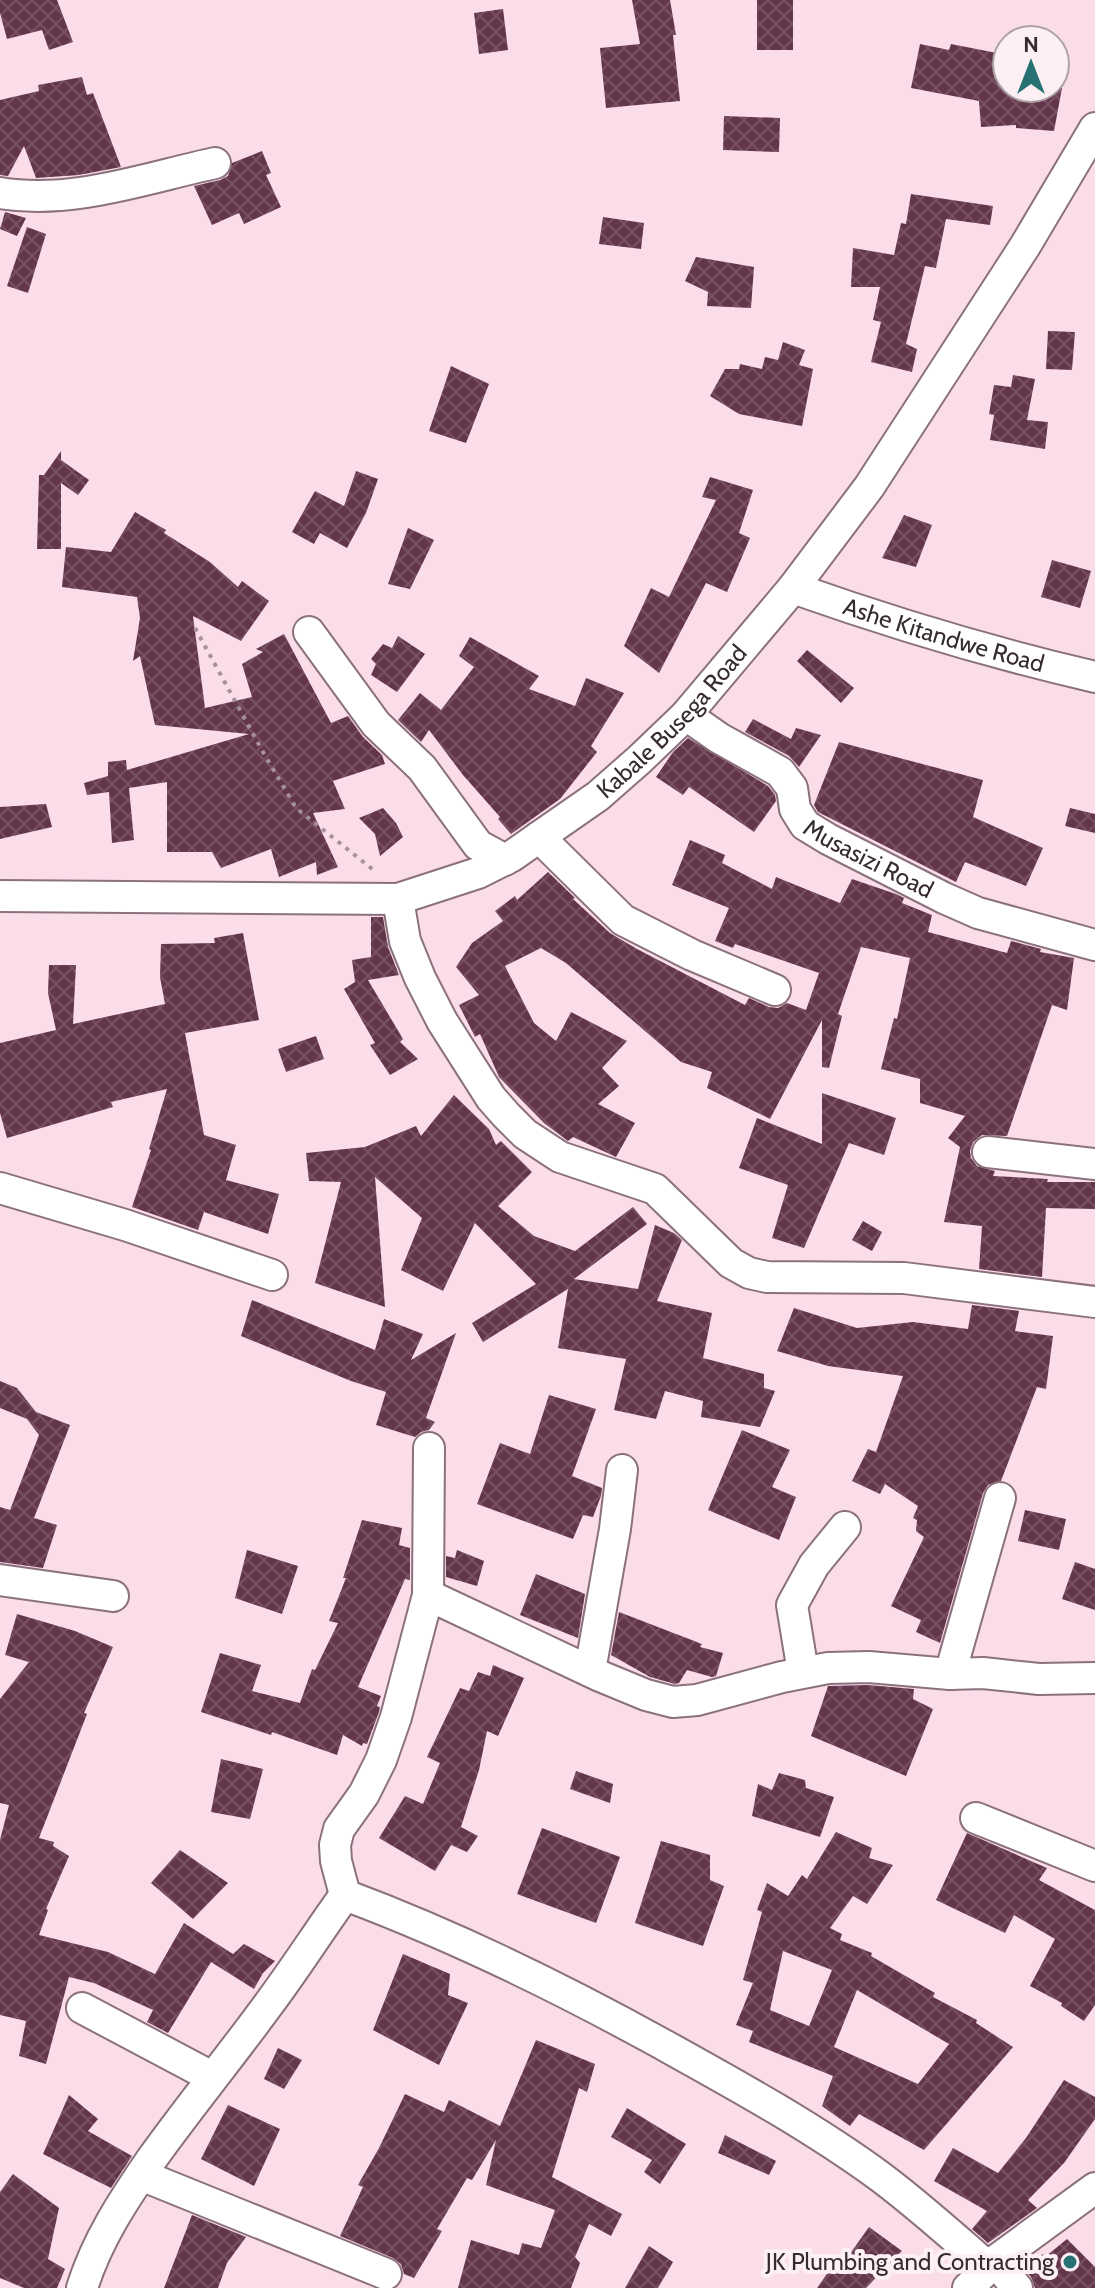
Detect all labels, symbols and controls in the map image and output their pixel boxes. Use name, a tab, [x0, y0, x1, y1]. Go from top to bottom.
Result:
north arrow	[991, 24, 1071, 104]
text: N	[1023, 31, 1039, 58]
street label: Ashe Kitandwe Road	[840, 591, 1047, 678]
street label: Kabale Busega Road	[591, 639, 753, 804]
street label: Musasizi Road	[798, 813, 938, 904]
place label: JK Plumbing and Contracting	[765, 2247, 1055, 2276]
marker: JK Plumbing and Contracting	[1061, 2253, 1079, 2271]

